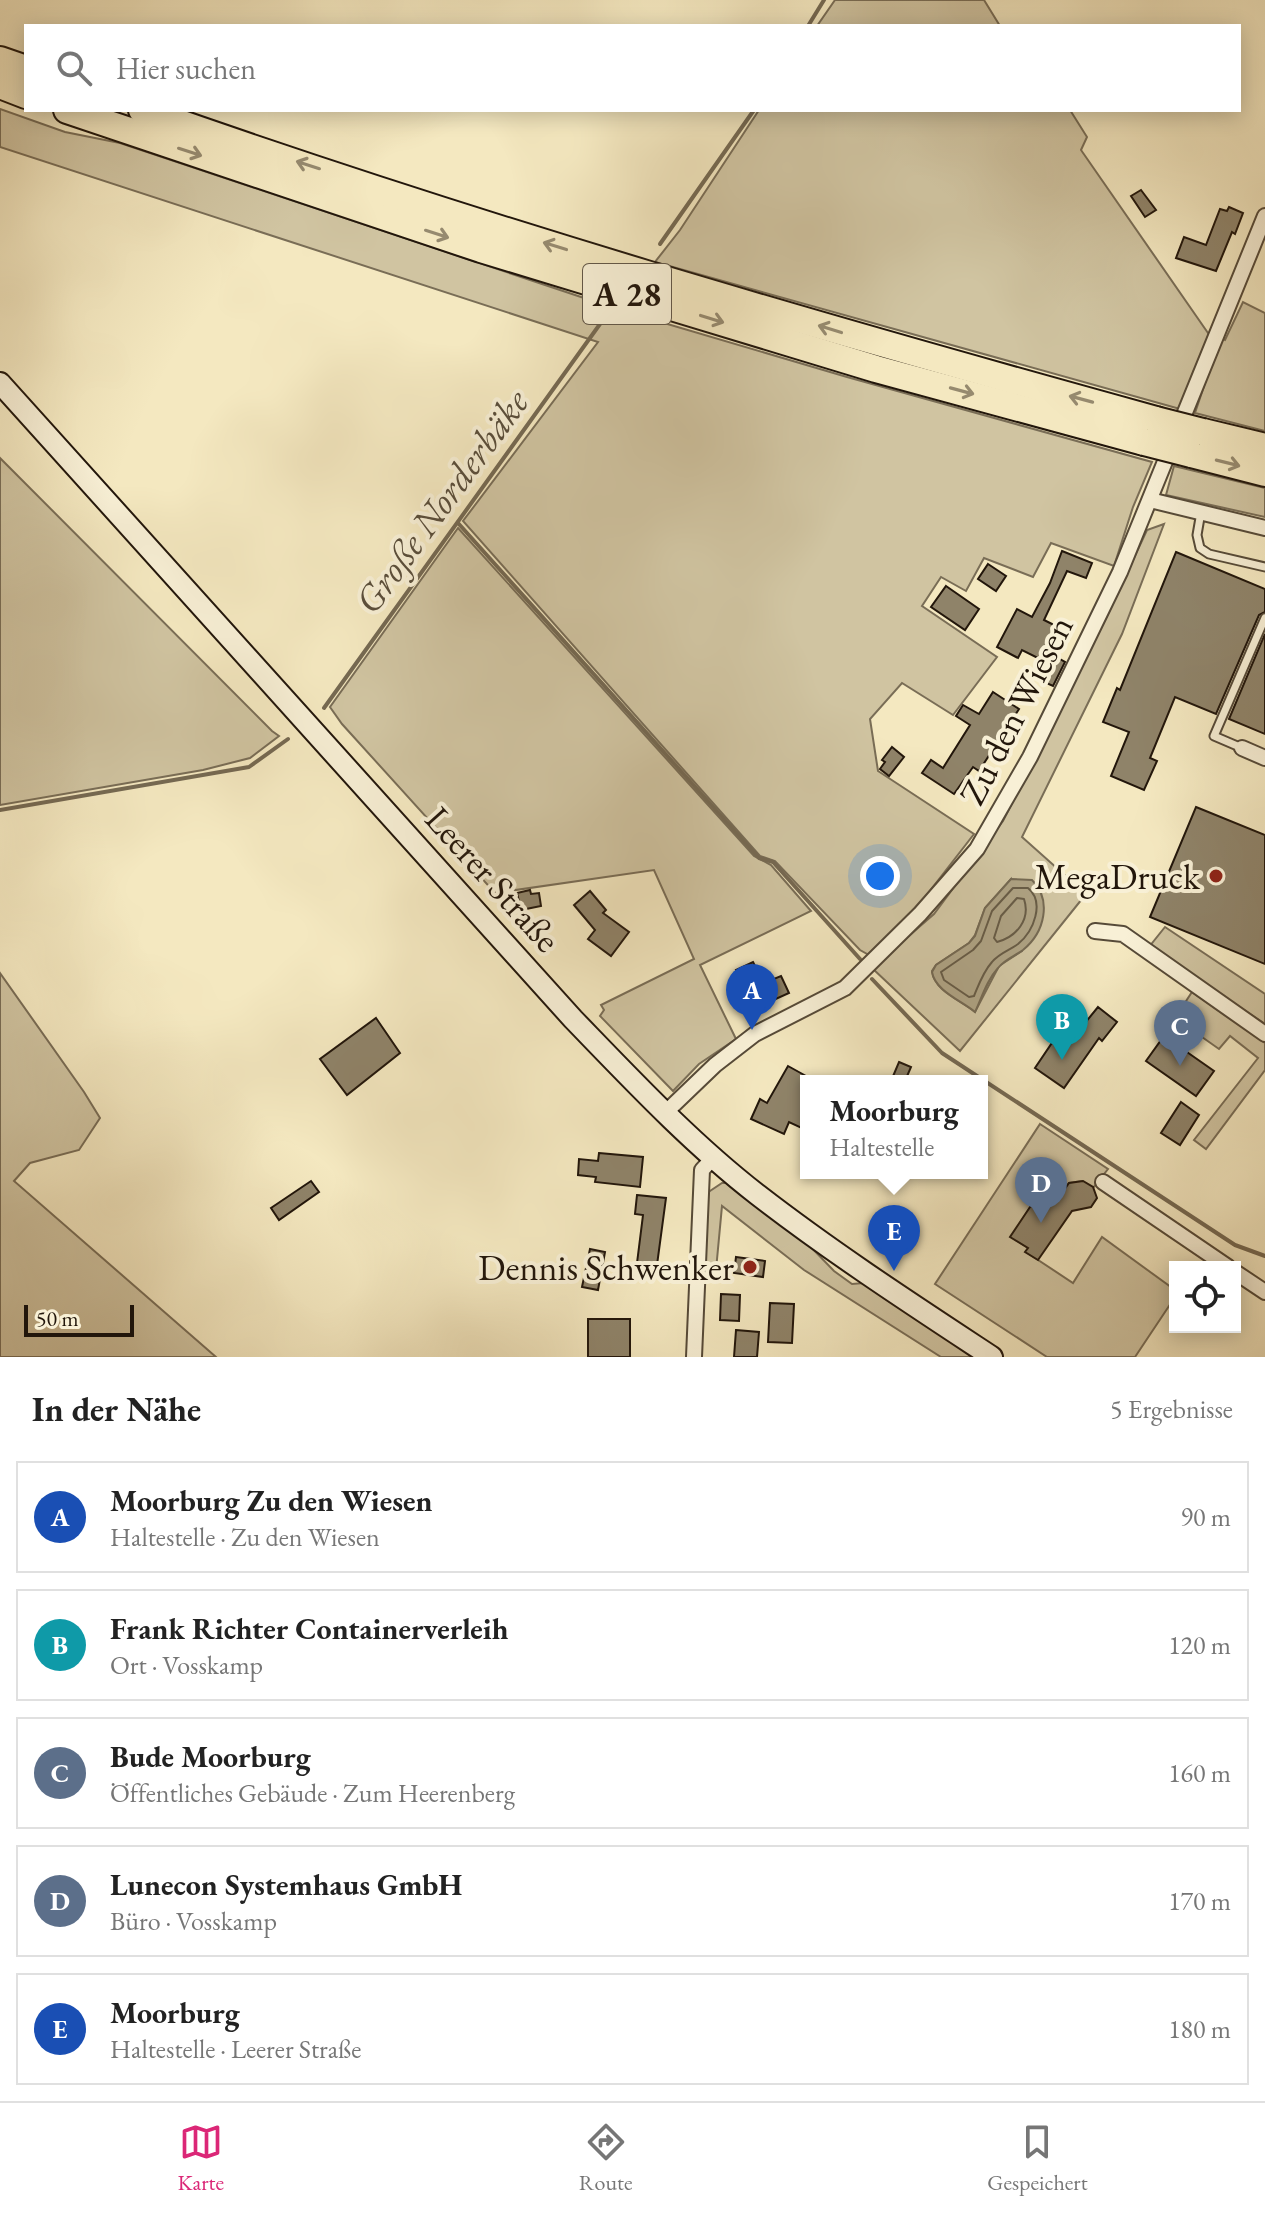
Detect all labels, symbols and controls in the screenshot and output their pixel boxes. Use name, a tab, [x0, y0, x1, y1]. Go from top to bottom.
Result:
search box	[24, 24, 1241, 112]
icon: search	[52, 46, 96, 90]
text: Hier suchen	[116, 49, 256, 88]
one-way arrow	[177, 146, 202, 161]
one-way arrow	[295, 157, 320, 172]
one-way arrow	[424, 228, 449, 242]
one-way arrow	[542, 238, 568, 253]
road number: A 28	[583, 264, 671, 324]
one-way arrow	[699, 312, 725, 327]
one-way arrow	[818, 321, 844, 336]
water label: Große Norderbäke	[343, 378, 540, 623]
one-way arrow	[948, 385, 974, 400]
one-way arrow	[1068, 391, 1094, 406]
one-way arrow	[1215, 457, 1241, 472]
street label: Zu den Wiesen	[948, 607, 1084, 813]
street label: Leerer Straße	[415, 796, 571, 962]
place label: MegaDruck	[1035, 853, 1201, 900]
your location	[860, 856, 900, 896]
marker: MegaDruck	[1207, 867, 1225, 885]
pin: A	[726, 964, 778, 1030]
pin: B	[1036, 994, 1088, 1060]
pin: C	[1154, 1000, 1206, 1066]
popup	[800, 1075, 988, 1179]
text: Moorburg	[829, 1091, 959, 1130]
text: Haltestelle	[829, 1130, 934, 1164]
pin: D	[1015, 1157, 1067, 1223]
pin: E	[868, 1205, 920, 1271]
place label: Dennis Schwenker	[478, 1244, 734, 1291]
marker: Dennis Schwenker	[741, 1258, 759, 1276]
map controls	[1169, 1261, 1241, 1333]
button: locate	[1169, 1261, 1241, 1333]
scale bar	[24, 1301, 134, 1337]
text: 50 m	[36, 1304, 79, 1333]
text: In der Nähe	[32, 1387, 201, 1431]
text: 5 Ergebnisse	[1110, 1392, 1233, 1426]
text: Moorburg Zu den Wiesen	[110, 1481, 432, 1520]
text: A	[51, 1500, 69, 1534]
text: 90 m	[1181, 1500, 1231, 1534]
text: Haltestelle · Zu den Wiesen	[110, 1520, 380, 1554]
text: Frank Richter Containerverleih	[110, 1609, 508, 1648]
text: B	[52, 1628, 68, 1662]
text: 120 m	[1168, 1628, 1231, 1662]
text: Ort · Vosskamp	[110, 1648, 263, 1682]
text: Bude Moorburg	[110, 1737, 311, 1776]
text: C	[51, 1756, 69, 1790]
text: 160 m	[1168, 1756, 1231, 1790]
text: Öffentliches Gebäude · Zum Heerenberg	[110, 1776, 515, 1810]
text: Lunecon Systemhaus GmbH	[110, 1865, 462, 1904]
text: D	[50, 1884, 70, 1918]
text: 170 m	[1168, 1884, 1231, 1918]
text: Büro · Vosskamp	[110, 1904, 277, 1938]
text: Moorburg	[110, 1993, 240, 2032]
text: E	[53, 2012, 67, 2046]
text: 180 m	[1168, 2012, 1231, 2046]
text: Haltestelle · Leerer Straße	[110, 2032, 361, 2066]
tab: Karte	[177, 2120, 224, 2197]
tab: Route	[579, 2120, 633, 2197]
tab: Gespeichert	[987, 2120, 1088, 2197]

